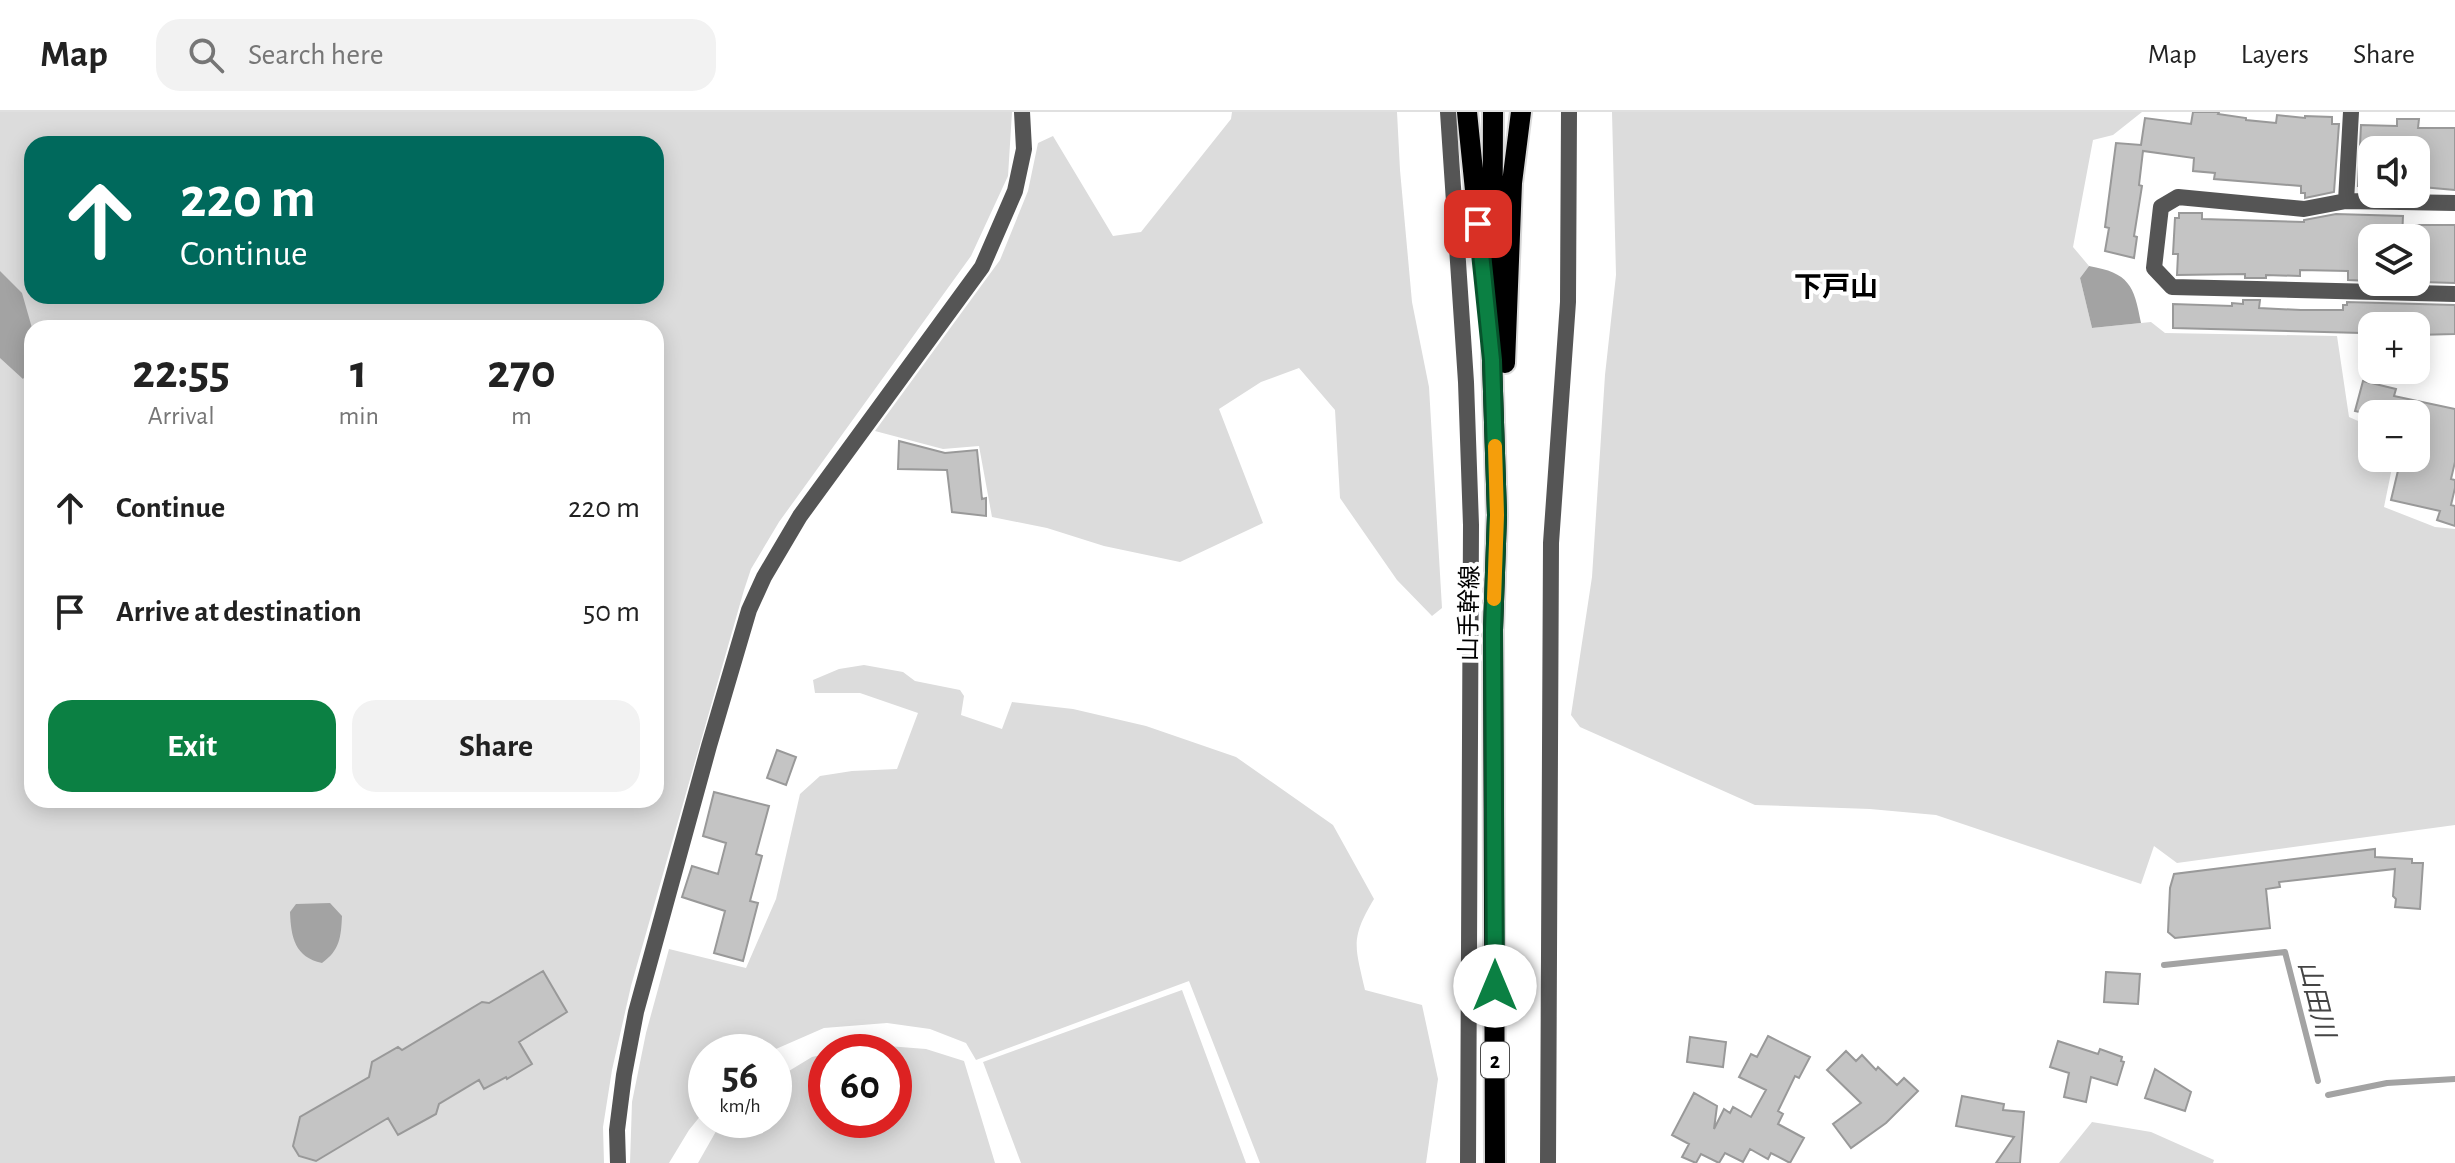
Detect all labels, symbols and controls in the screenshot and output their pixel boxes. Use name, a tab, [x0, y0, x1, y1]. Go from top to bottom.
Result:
search box	[156, 19, 716, 91]
icon: search	[184, 33, 228, 77]
text: Map	[40, 36, 108, 74]
text: Search here	[248, 40, 384, 70]
text: Map	[2148, 41, 2197, 69]
text: Layers	[2241, 41, 2309, 69]
text: Share	[2353, 41, 2415, 69]
map controls	[2358, 136, 2430, 472]
button: sound	[2358, 136, 2430, 208]
icon: ahead	[48, 168, 152, 272]
text: 220 m	[180, 171, 316, 227]
pin	[1444, 190, 1512, 258]
icon: arrive	[1456, 202, 1500, 246]
button: layers	[2358, 224, 2430, 296]
text: Continue	[180, 236, 308, 272]
district label: 下戸山	[1794, 273, 1878, 302]
button: +	[2358, 312, 2430, 384]
text: 22:55	[132, 349, 230, 397]
text: 1	[350, 349, 367, 397]
text: 270	[487, 349, 556, 397]
button: −	[2358, 400, 2430, 472]
text: Arrival	[148, 403, 215, 429]
text: min	[338, 403, 379, 429]
text: m	[511, 403, 532, 429]
icon: ahead	[48, 486, 92, 530]
text: Continue	[116, 493, 225, 523]
text: 220 m	[568, 493, 640, 523]
street label: 山手幹線	[1455, 565, 1483, 661]
icon: arrive	[48, 590, 92, 634]
text: Arrive at destination	[116, 597, 362, 627]
text: 50 m	[583, 597, 640, 627]
button: Exit	[48, 700, 336, 792]
button: Share	[352, 700, 640, 792]
position arrow	[1453, 944, 1537, 1028]
water label: 山田川	[2294, 958, 2340, 1043]
speed limit sign: 60	[808, 1034, 912, 1138]
road number: 2	[1481, 1042, 1509, 1078]
text: 56	[722, 1056, 758, 1096]
text: km/h	[719, 1096, 761, 1116]

